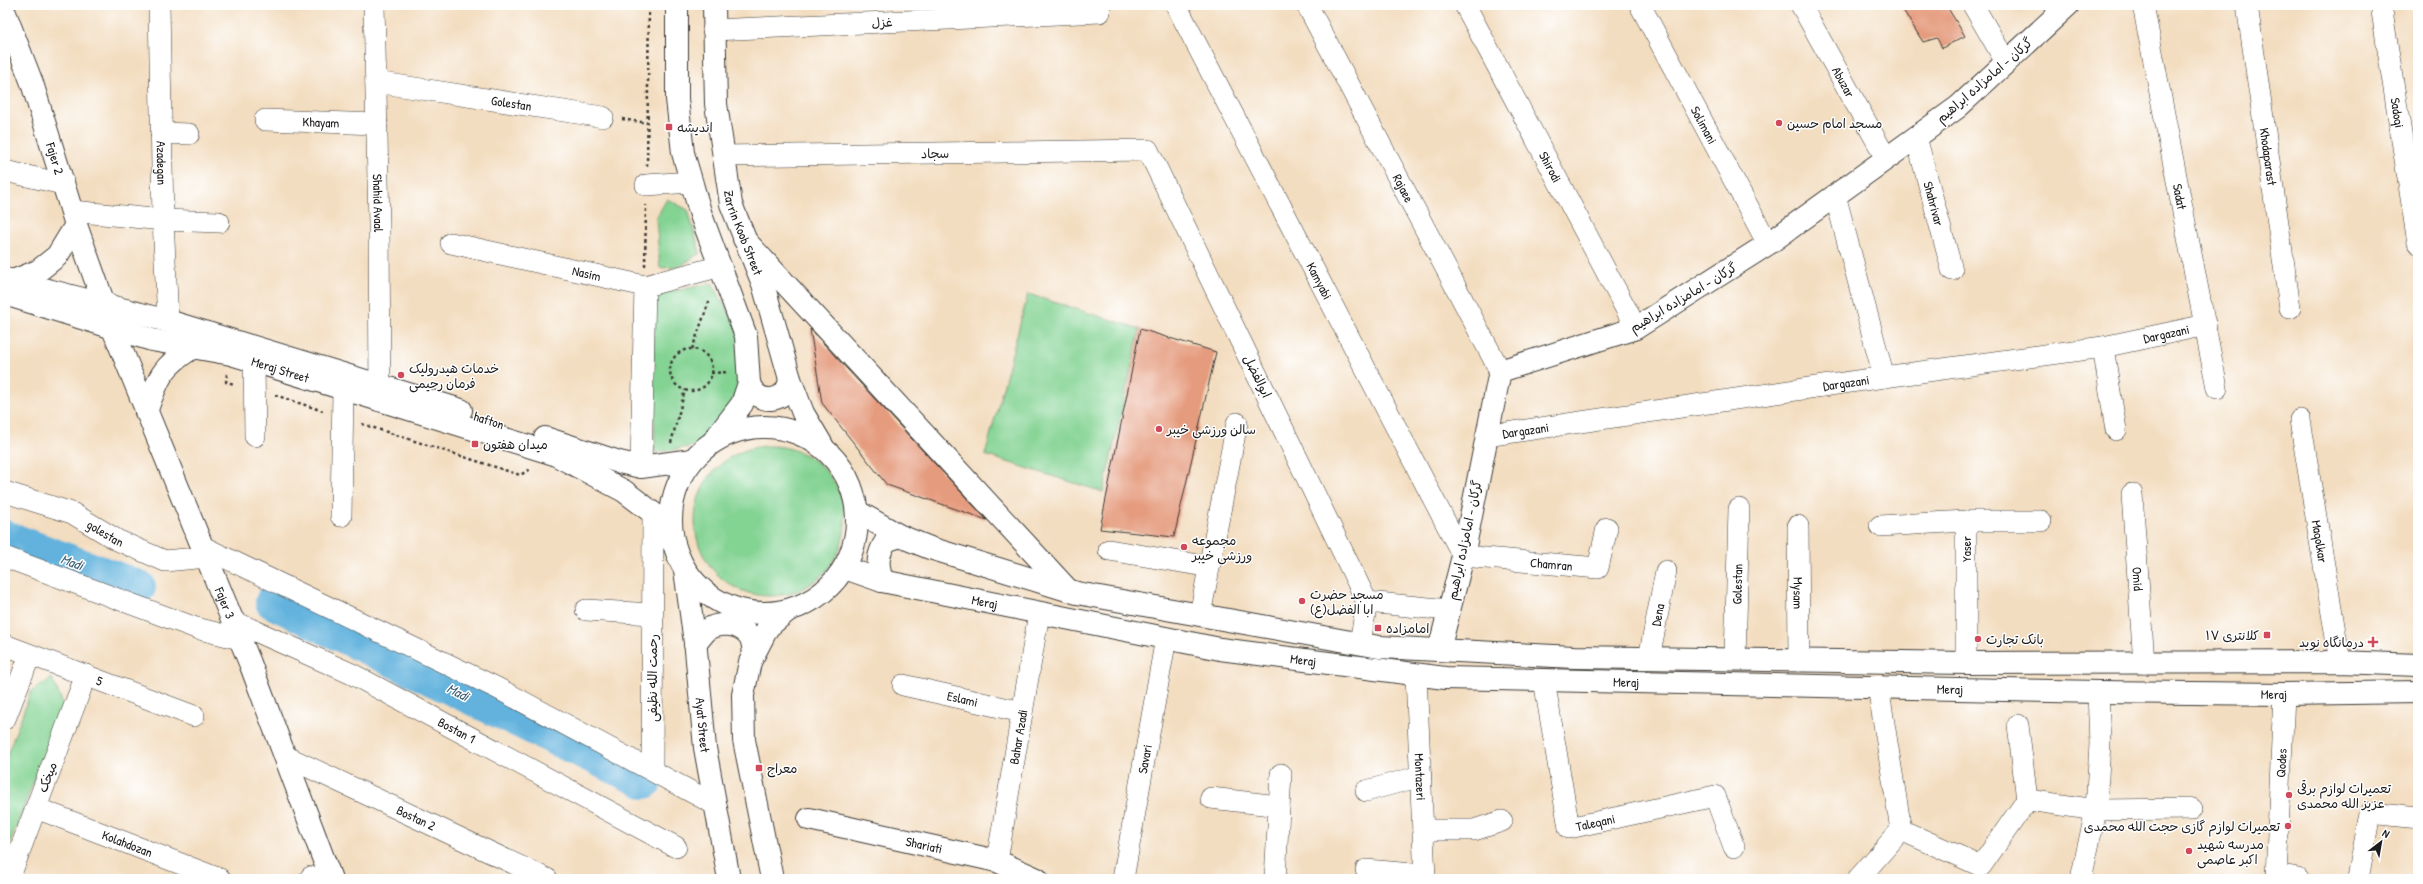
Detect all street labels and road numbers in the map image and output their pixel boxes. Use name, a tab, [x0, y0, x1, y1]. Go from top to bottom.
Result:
street label: غزل	[871, 12, 893, 32]
street label: گرکان - امامزاده ابراهیم	[1932, 33, 2038, 128]
street label: Abuzar	[1828, 63, 1860, 101]
street label: Golestan	[490, 91, 533, 115]
street label: Sadoqi	[2387, 96, 2409, 129]
street label: Solimani	[1687, 103, 1722, 147]
street label: Khayam	[302, 112, 340, 132]
street label: Khodaparast	[2256, 126, 2282, 187]
street label: Fajer 2	[42, 139, 69, 177]
street label: Azadegan	[153, 141, 171, 185]
street label: سجاد	[921, 144, 949, 162]
street label: Shirodi	[1535, 148, 1566, 185]
street label: Rajaee	[1389, 171, 1418, 205]
street label: Shahid Avaal	[369, 174, 388, 233]
street label: Shahrivar	[1919, 179, 1949, 228]
street label: Sadat	[2169, 182, 2191, 211]
street label: Zarrin Koob Street	[720, 189, 768, 278]
street label: گرکان - امامزاده ابراهیم	[1626, 258, 1741, 338]
street label: Kamyabi	[1303, 259, 1337, 303]
street label: Nasim	[571, 261, 603, 285]
street label: Dargazani	[2141, 320, 2191, 347]
street label: ابوالفضل	[1240, 351, 1276, 401]
street label: Meraj Street	[249, 352, 312, 387]
street label: Dargazani	[1822, 370, 1870, 395]
street label: hafton	[472, 407, 507, 433]
street label: Dargazani	[1501, 418, 1550, 442]
street label: گرکان - امامزاده ابراهیم	[1442, 478, 1488, 602]
street label: golestan	[83, 515, 127, 551]
street label: Maqolkar	[2308, 519, 2332, 564]
street label: Yaser	[1957, 536, 1975, 562]
street label: Chamran	[1529, 553, 1573, 575]
street label: Golestan	[1727, 563, 1747, 605]
street label: Omid	[2128, 566, 2148, 591]
street label: Mysam	[1789, 577, 1808, 609]
street label: Fajer 3	[211, 584, 240, 621]
street label: Meraj	[970, 590, 999, 613]
street label: Dena	[1646, 602, 1668, 628]
street label: رحمت الله نظیفی	[643, 634, 662, 722]
street label: Meraj	[1289, 649, 1317, 670]
street label: 5	[94, 671, 106, 690]
street label: Meraj	[1613, 673, 1639, 691]
street label: Meraj	[1937, 680, 1963, 698]
street label: Meraj	[2261, 685, 2287, 703]
street label: Eslami	[945, 686, 980, 711]
street label: Ayat Street	[691, 697, 715, 754]
street label: Bahar Azadi	[1005, 708, 1032, 766]
street label: Bostan 1	[435, 713, 479, 747]
street label: Savari	[1133, 743, 1156, 775]
street label: Qodes	[2271, 748, 2291, 778]
street label: Montazeri	[1410, 753, 1431, 801]
street label: میخک	[33, 759, 61, 795]
street label: Bostan 2	[394, 801, 439, 835]
street label: Taleqani	[1574, 809, 1617, 835]
street label: Kolahdozan	[99, 825, 156, 861]
street label: Shariati	[904, 832, 944, 858]

